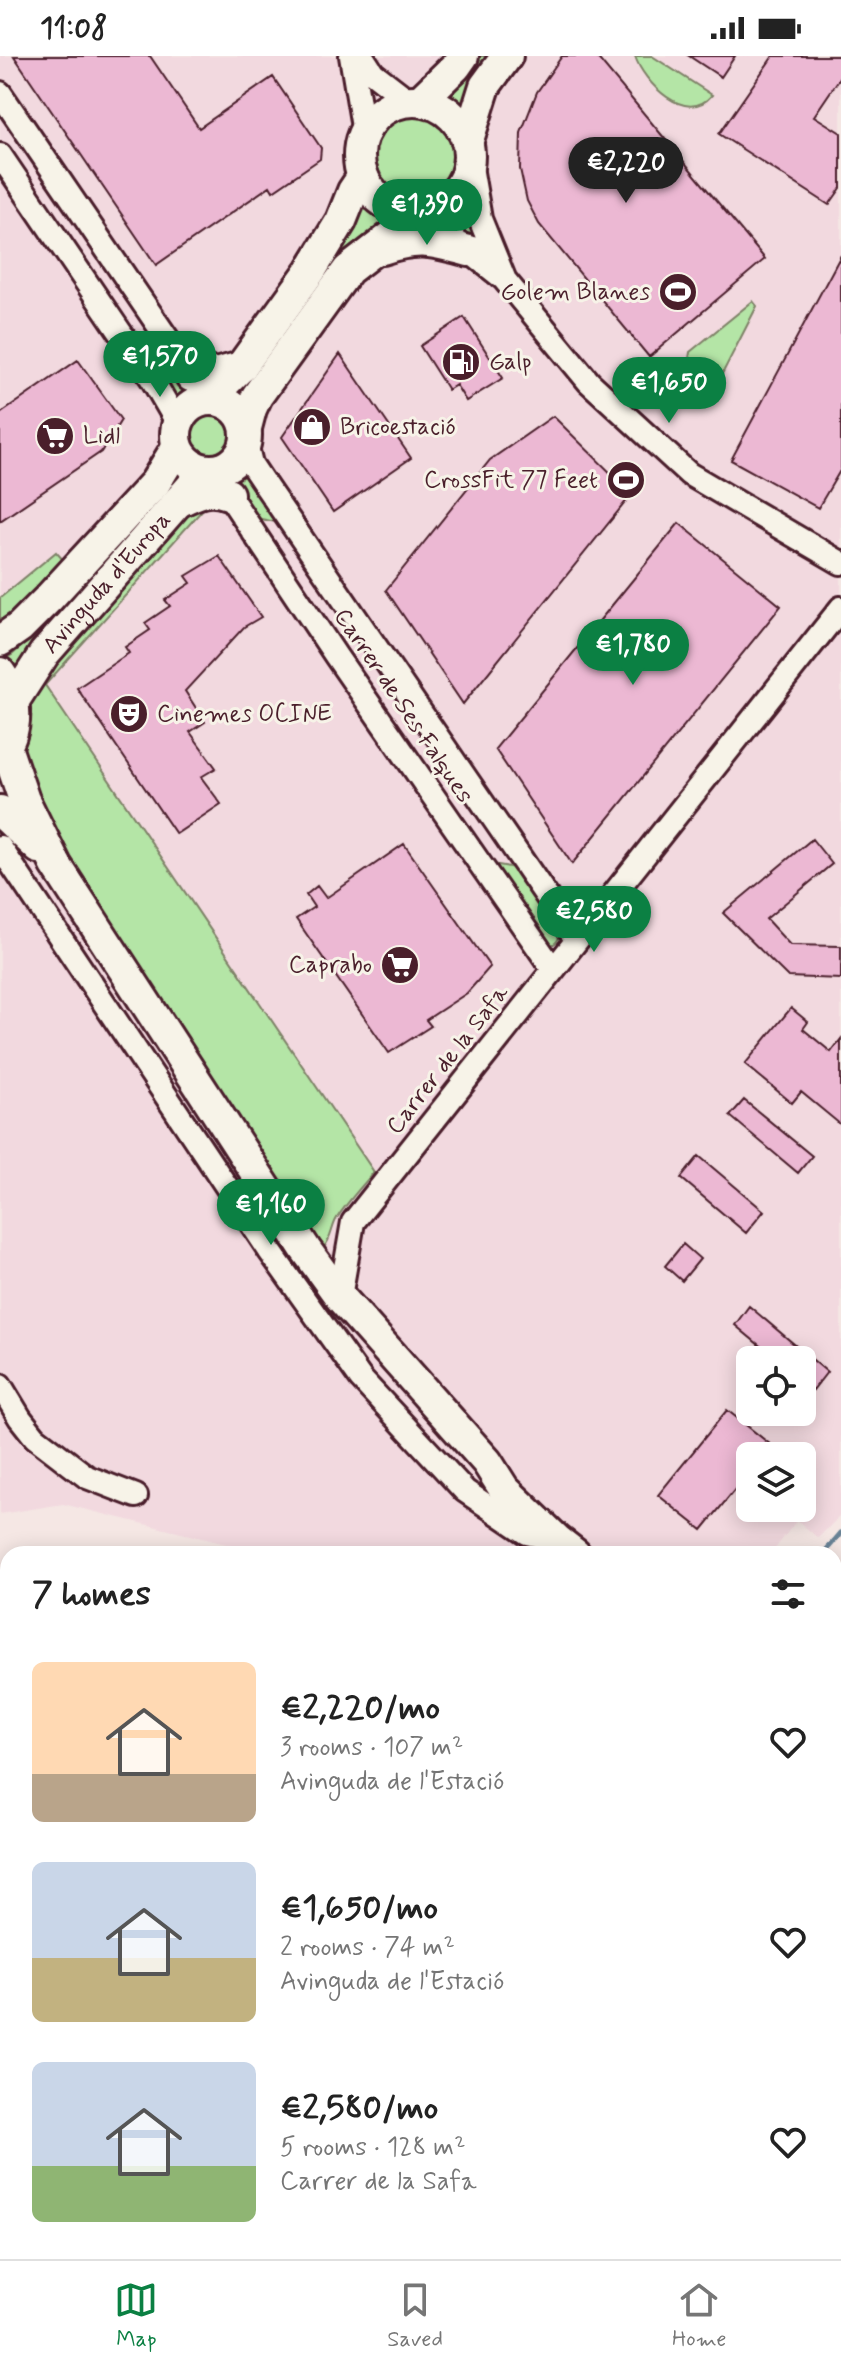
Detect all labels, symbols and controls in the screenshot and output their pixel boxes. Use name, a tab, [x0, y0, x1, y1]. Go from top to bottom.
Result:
text: 11:08	[40, 9, 108, 48]
pin: €2,220	[561, 137, 691, 205]
text: €2,220	[586, 146, 666, 180]
pin: €1,390	[362, 179, 492, 247]
text: €1,390	[390, 188, 464, 222]
sports icon: Golem Blanes	[657, 271, 699, 313]
place label: Golem Blanes	[500, 277, 650, 308]
pin: €1,570	[95, 331, 225, 399]
text: €1,570	[121, 340, 199, 374]
fuel station icon: Galp	[440, 341, 482, 383]
place label: Galp	[489, 347, 532, 378]
pin: €1,650	[604, 357, 734, 425]
text: €1,650	[630, 366, 708, 400]
shop icon: Bricoestació	[291, 406, 333, 448]
place label: Bricoestació	[340, 412, 456, 443]
supermarket icon: Lidl	[34, 415, 76, 457]
place label: Lidl	[83, 421, 120, 452]
sports icon: CrossFit 77 Feet	[605, 459, 647, 501]
place label: CrossFit 77 Feet	[424, 465, 598, 496]
street label: Avinguda d'Europa	[36, 505, 178, 661]
street label: Carrer de Ses Falques	[326, 603, 480, 810]
pin: €1,780	[568, 619, 698, 687]
text: €1,780	[595, 628, 671, 662]
theatre icon: Cinemes OCINE	[108, 693, 150, 735]
place label: Cinemes OCINE	[157, 699, 332, 730]
pin: €2,580	[529, 886, 659, 954]
text: €2,580	[555, 895, 633, 929]
supermarket icon: Caprabo	[379, 944, 421, 986]
place label: Caprabo	[289, 950, 372, 981]
street label: Carrer de la Safa	[380, 979, 516, 1141]
pin: €1,160	[206, 1179, 336, 1247]
text: €1,160	[235, 1188, 307, 1222]
map controls	[736, 1346, 816, 1522]
button: locate	[736, 1346, 816, 1426]
button: layers	[736, 1442, 816, 1522]
text: 7 homes	[32, 1572, 151, 1617]
icon: filters	[766, 1572, 810, 1616]
text: €2,220/mo	[280, 1686, 440, 1731]
icon: home	[96, 1694, 192, 1790]
icon: heart	[766, 1720, 810, 1764]
text: 3 rooms · 107 m²	[280, 1731, 463, 1765]
text: Avinguda de l'Estació	[280, 1765, 504, 1799]
text: €1,650/mo	[280, 1886, 438, 1931]
icon: home	[96, 1894, 192, 1990]
icon: heart	[766, 1920, 810, 1964]
text: 2 rooms · 74 m²	[280, 1931, 455, 1965]
text: Avinguda de l'Estació	[280, 1965, 504, 1999]
text: €2,580/mo	[280, 2086, 438, 2131]
icon: home	[96, 2094, 192, 2190]
icon: heart	[766, 2120, 810, 2164]
text: 5 rooms · 128 m²	[280, 2131, 465, 2165]
text: Carrer de la Safa	[280, 2165, 477, 2199]
tab: Map	[114, 2278, 158, 2354]
tab: Saved	[387, 2278, 443, 2354]
tab: Home	[672, 2278, 727, 2354]

